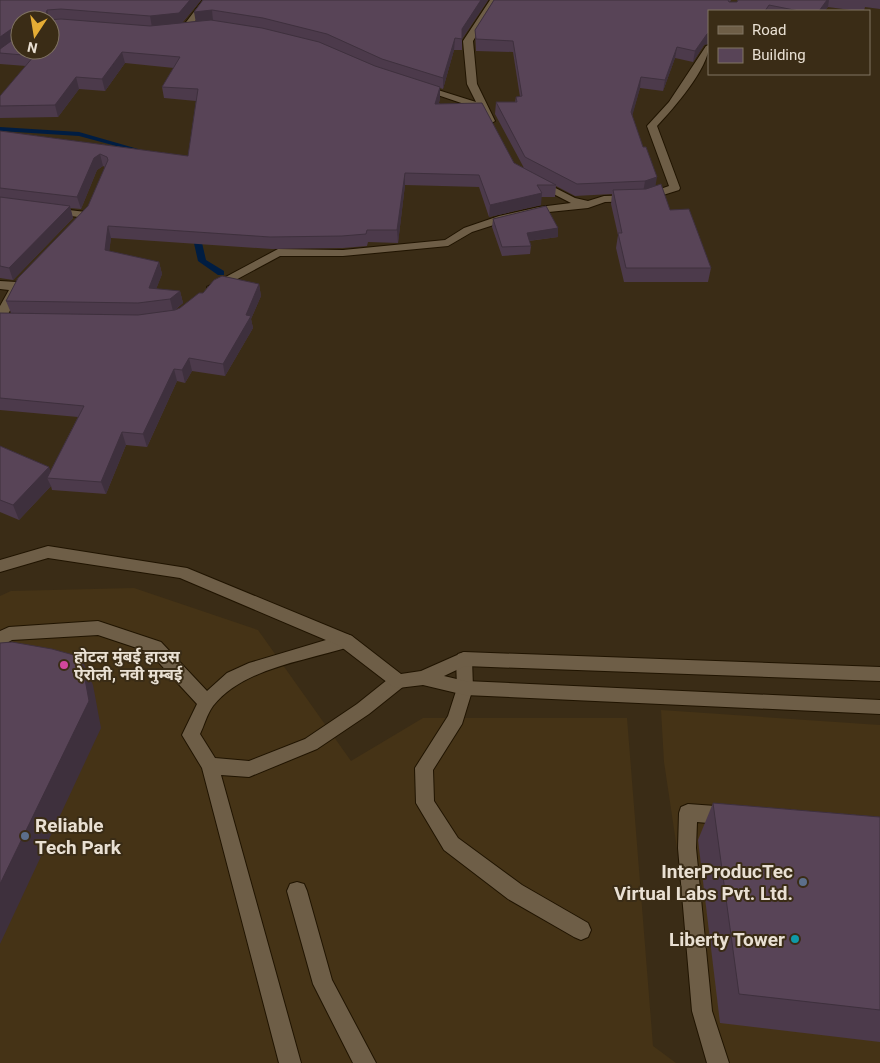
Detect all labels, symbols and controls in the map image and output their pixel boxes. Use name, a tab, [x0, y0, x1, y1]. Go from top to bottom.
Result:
north arrow	[10, 10, 60, 60]
legend	[708, 10, 870, 75]
text: Road	[752, 21, 786, 39]
text: N	[26, 39, 39, 57]
text: Building	[752, 46, 806, 64]
place label: होटल मुंबई हाउस ऐरोली, नवी मुम्बई	[74, 647, 183, 685]
marker: होटल मुंबई हाउस ऐरोली, नवी मुम्बई	[58, 659, 70, 671]
place label: Reliable Tech Park	[35, 814, 122, 859]
marker: Reliable Tech Park	[19, 830, 31, 842]
place label: InterProducTec Virtual Labs Pvt. Ltd.	[614, 860, 793, 905]
marker: InterProducTec Virtual Labs Pvt. Ltd.	[797, 876, 809, 888]
place label: Liberty Tower	[669, 928, 785, 951]
marker: Liberty Tower	[789, 933, 801, 945]

